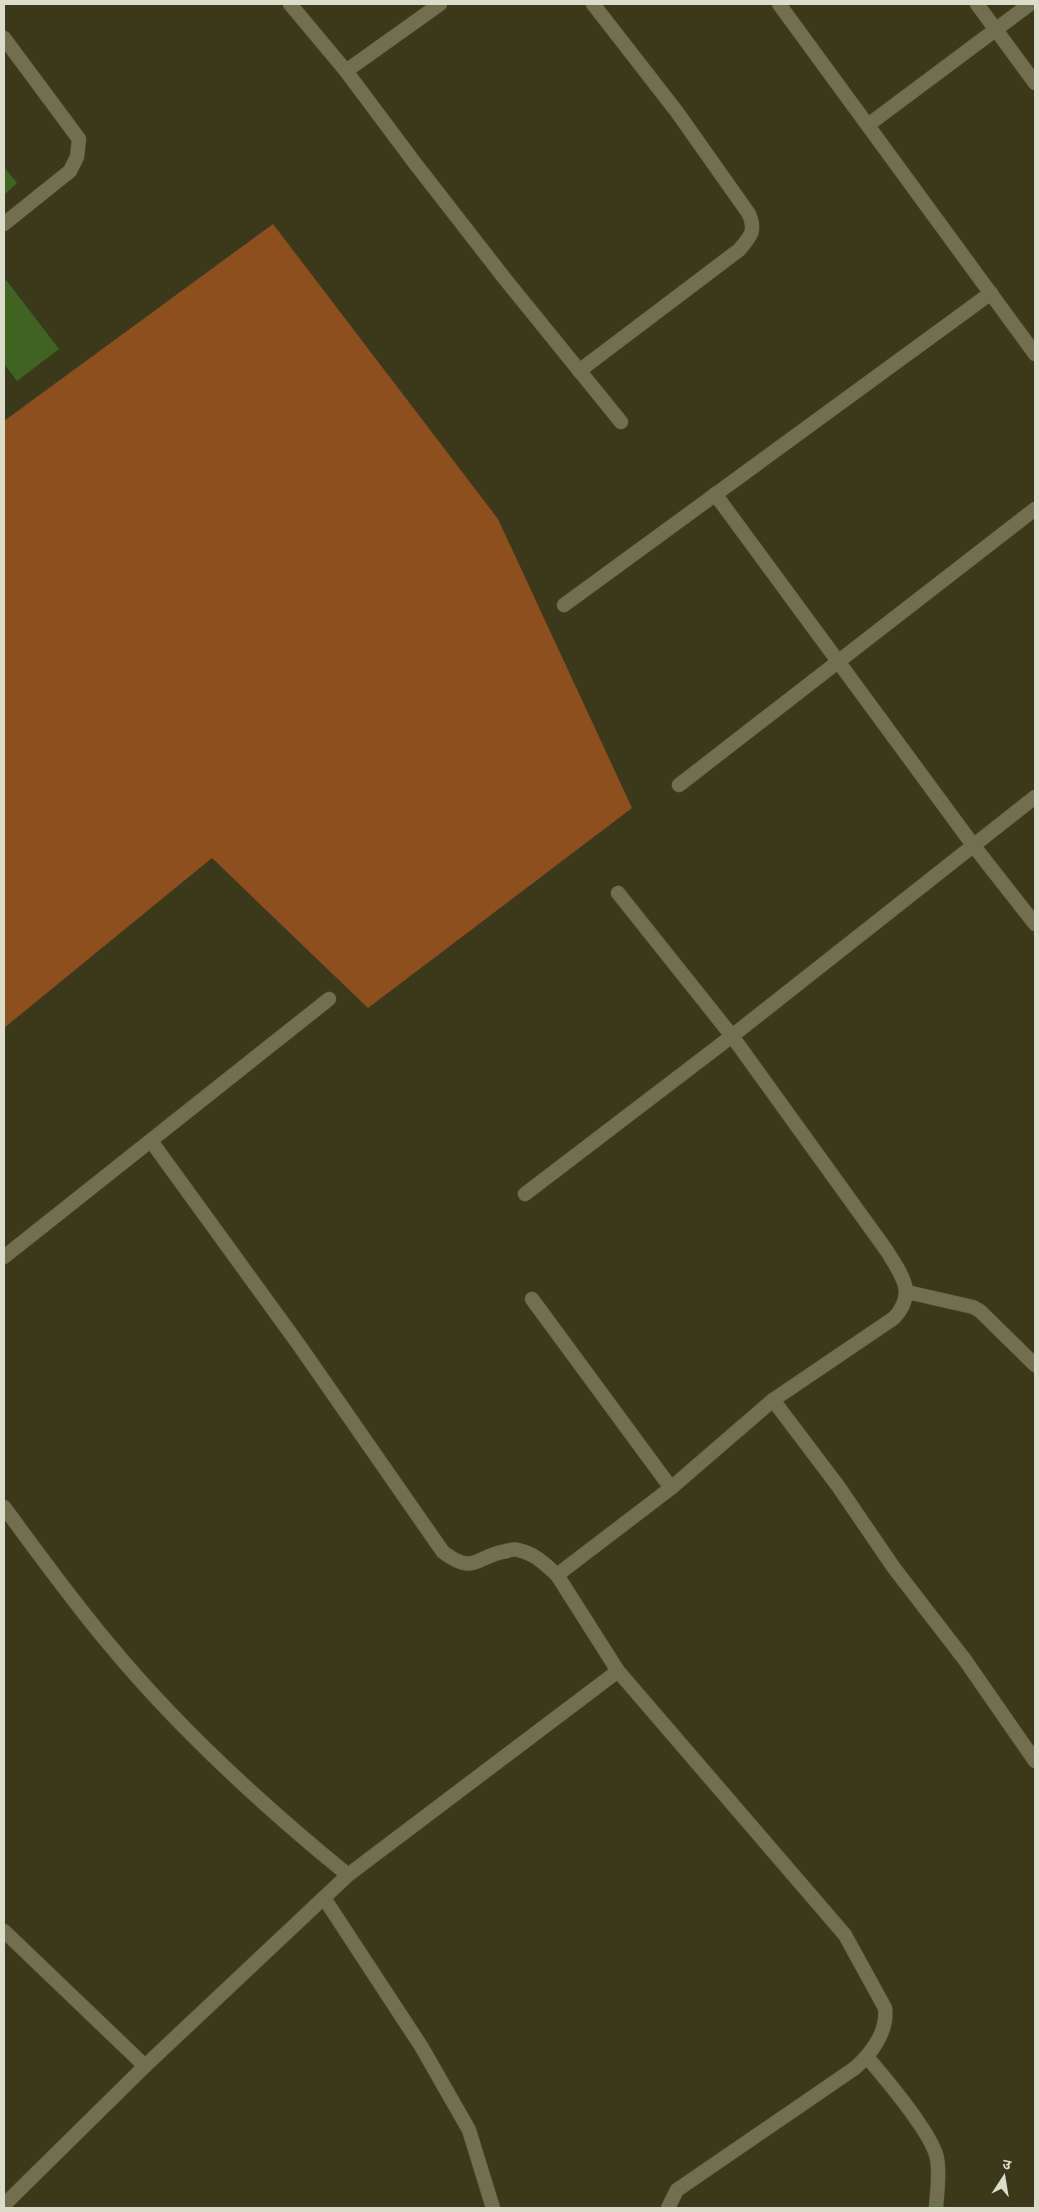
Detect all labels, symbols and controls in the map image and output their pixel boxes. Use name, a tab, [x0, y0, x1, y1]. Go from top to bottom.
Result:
north arrow	[979, 2152, 1029, 2202]
text: उ	[1001, 2156, 1013, 2174]

